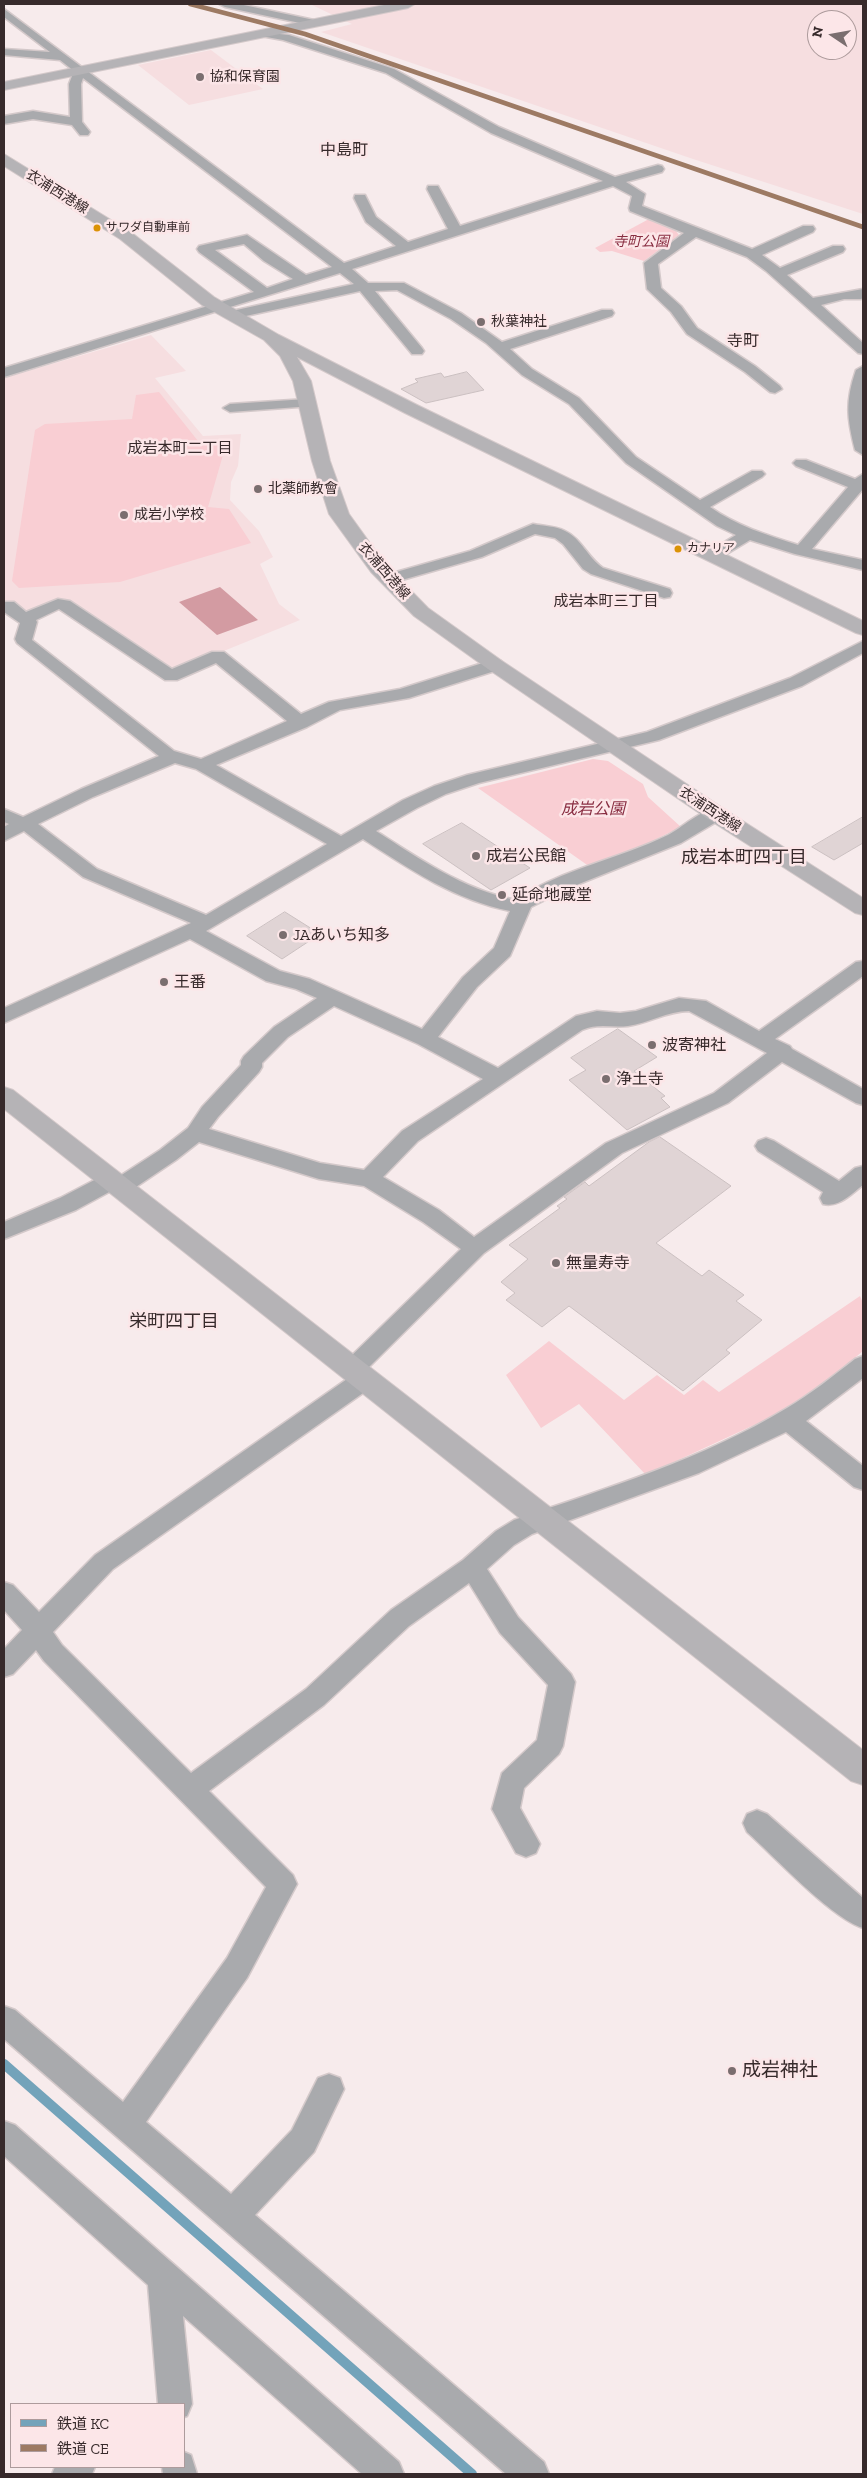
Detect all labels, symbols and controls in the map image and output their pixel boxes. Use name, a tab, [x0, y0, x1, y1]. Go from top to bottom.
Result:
north arrow	[807, 10, 857, 60]
text: N	[808, 25, 827, 39]
place label: 協和保育園	[210, 69, 280, 85]
marker: 協和保育園	[194, 71, 206, 83]
district label: 中島町	[320, 140, 368, 160]
street label: 衣浦西港線	[23, 166, 91, 218]
place label: サワダ自動車前	[106, 221, 190, 235]
marker: サワダ自動車前	[92, 223, 102, 233]
park label: 寺町公園	[613, 234, 669, 250]
place label: 秋葉神社	[491, 314, 547, 330]
marker: 秋葉神社	[475, 316, 487, 328]
district label: 寺町	[727, 331, 759, 351]
district label: 成岩本町二丁目	[128, 440, 232, 458]
place label: 北薬師教會	[268, 481, 338, 497]
marker: 北薬師教會	[252, 483, 264, 495]
place label: 成岩小学校	[134, 507, 204, 523]
marker: 成岩小学校	[118, 509, 130, 521]
street label: 衣浦西港線	[355, 539, 413, 603]
place label: カナリア	[687, 542, 735, 556]
marker: カナリア	[673, 544, 683, 554]
district label: 成岩本町三丁目	[554, 593, 658, 611]
street label: 衣浦西港線	[676, 784, 744, 836]
park label: 成岩公園	[561, 799, 625, 819]
place label: 成岩公民館	[486, 846, 566, 866]
district label: 成岩本町四丁目	[681, 847, 807, 869]
marker: 成岩公民館	[470, 850, 482, 862]
place label: 延命地蔵堂	[512, 885, 592, 905]
marker: 延命地蔵堂	[496, 889, 508, 901]
place label: JAあいち知多	[293, 925, 390, 945]
marker: JAあいち知多	[277, 929, 289, 941]
place label: 王番	[174, 972, 206, 992]
marker: 王番	[158, 976, 170, 988]
place label: 波寄神社	[662, 1035, 726, 1055]
marker: 波寄神社	[646, 1039, 658, 1051]
place label: 浄土寺	[616, 1069, 664, 1089]
marker: 浄土寺	[600, 1073, 612, 1085]
place label: 無量寿寺	[566, 1253, 630, 1273]
marker: 無量寿寺	[550, 1257, 562, 1269]
district label: 栄町四丁目	[129, 1311, 219, 1333]
place label: 成岩神社	[742, 2060, 818, 2082]
marker: 成岩神社	[726, 2065, 738, 2077]
legend	[10, 2403, 185, 2468]
text: 鉄道 KC	[57, 2415, 109, 2433]
text: 鉄道 CE	[57, 2440, 109, 2458]

